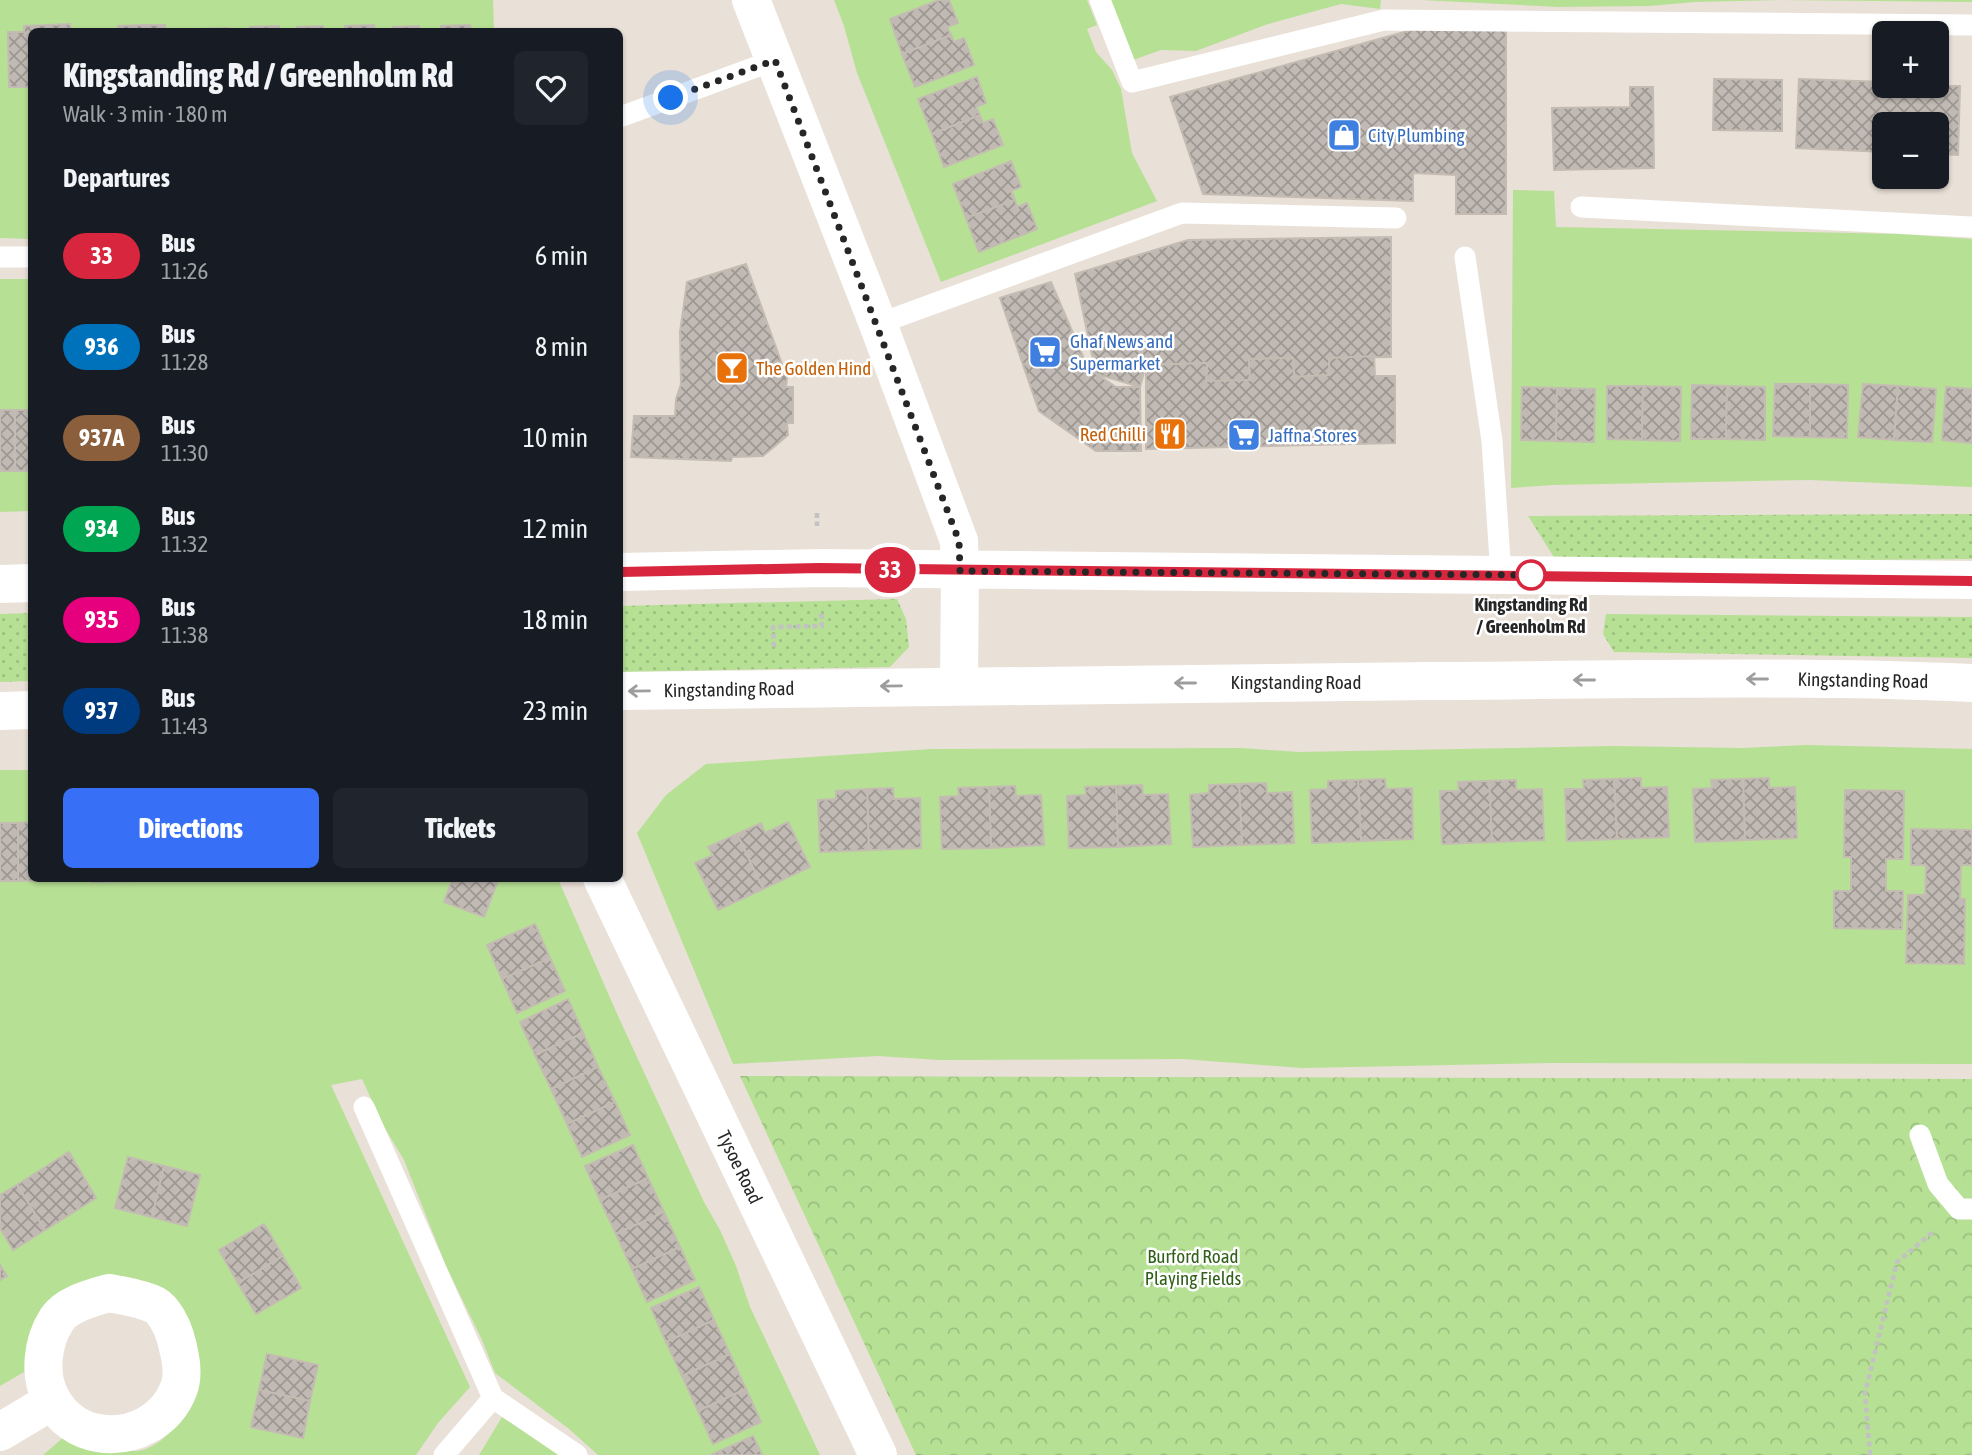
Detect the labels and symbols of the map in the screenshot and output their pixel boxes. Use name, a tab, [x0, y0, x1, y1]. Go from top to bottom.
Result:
your location	[653, 80, 688, 115]
shop icon: City Plumbing	[1325, 116, 1363, 154]
place label: City Plumbing	[1368, 124, 1466, 146]
place label: Ghaf News and Supermarket	[1070, 330, 1173, 374]
supermarket icon: Ghaf News and Supermarket	[1026, 333, 1064, 371]
bar icon: The Golden Hind	[713, 349, 751, 387]
place label: The Golden Hind	[756, 357, 871, 379]
restaurant icon: Red Chilli	[1151, 415, 1189, 453]
supermarket icon: Jaffna Stores	[1225, 416, 1263, 454]
place label: Red Chilli	[1080, 423, 1146, 445]
place label: Jaffna Stores	[1268, 424, 1357, 446]
line badge: 33	[858, 547, 922, 593]
marker: Kingstanding Rd / Greenholm Rd	[1516, 560, 1546, 590]
place label: Kingstanding Rd / Greenholm Rd	[1474, 593, 1588, 637]
street label: Kingstanding Road	[1797, 668, 1929, 692]
street label: Kingstanding Road	[1231, 671, 1361, 693]
one-way arrow	[1746, 672, 1769, 686]
one-way arrow	[1573, 673, 1596, 687]
one-way arrow	[1174, 676, 1197, 690]
street label: Kingstanding Road	[663, 677, 795, 701]
one-way arrow	[880, 679, 903, 692]
one-way arrow	[628, 684, 651, 698]
street label: Tysoe Road	[713, 1127, 767, 1207]
park label: Burford Road Playing Fields	[1145, 1245, 1242, 1289]

